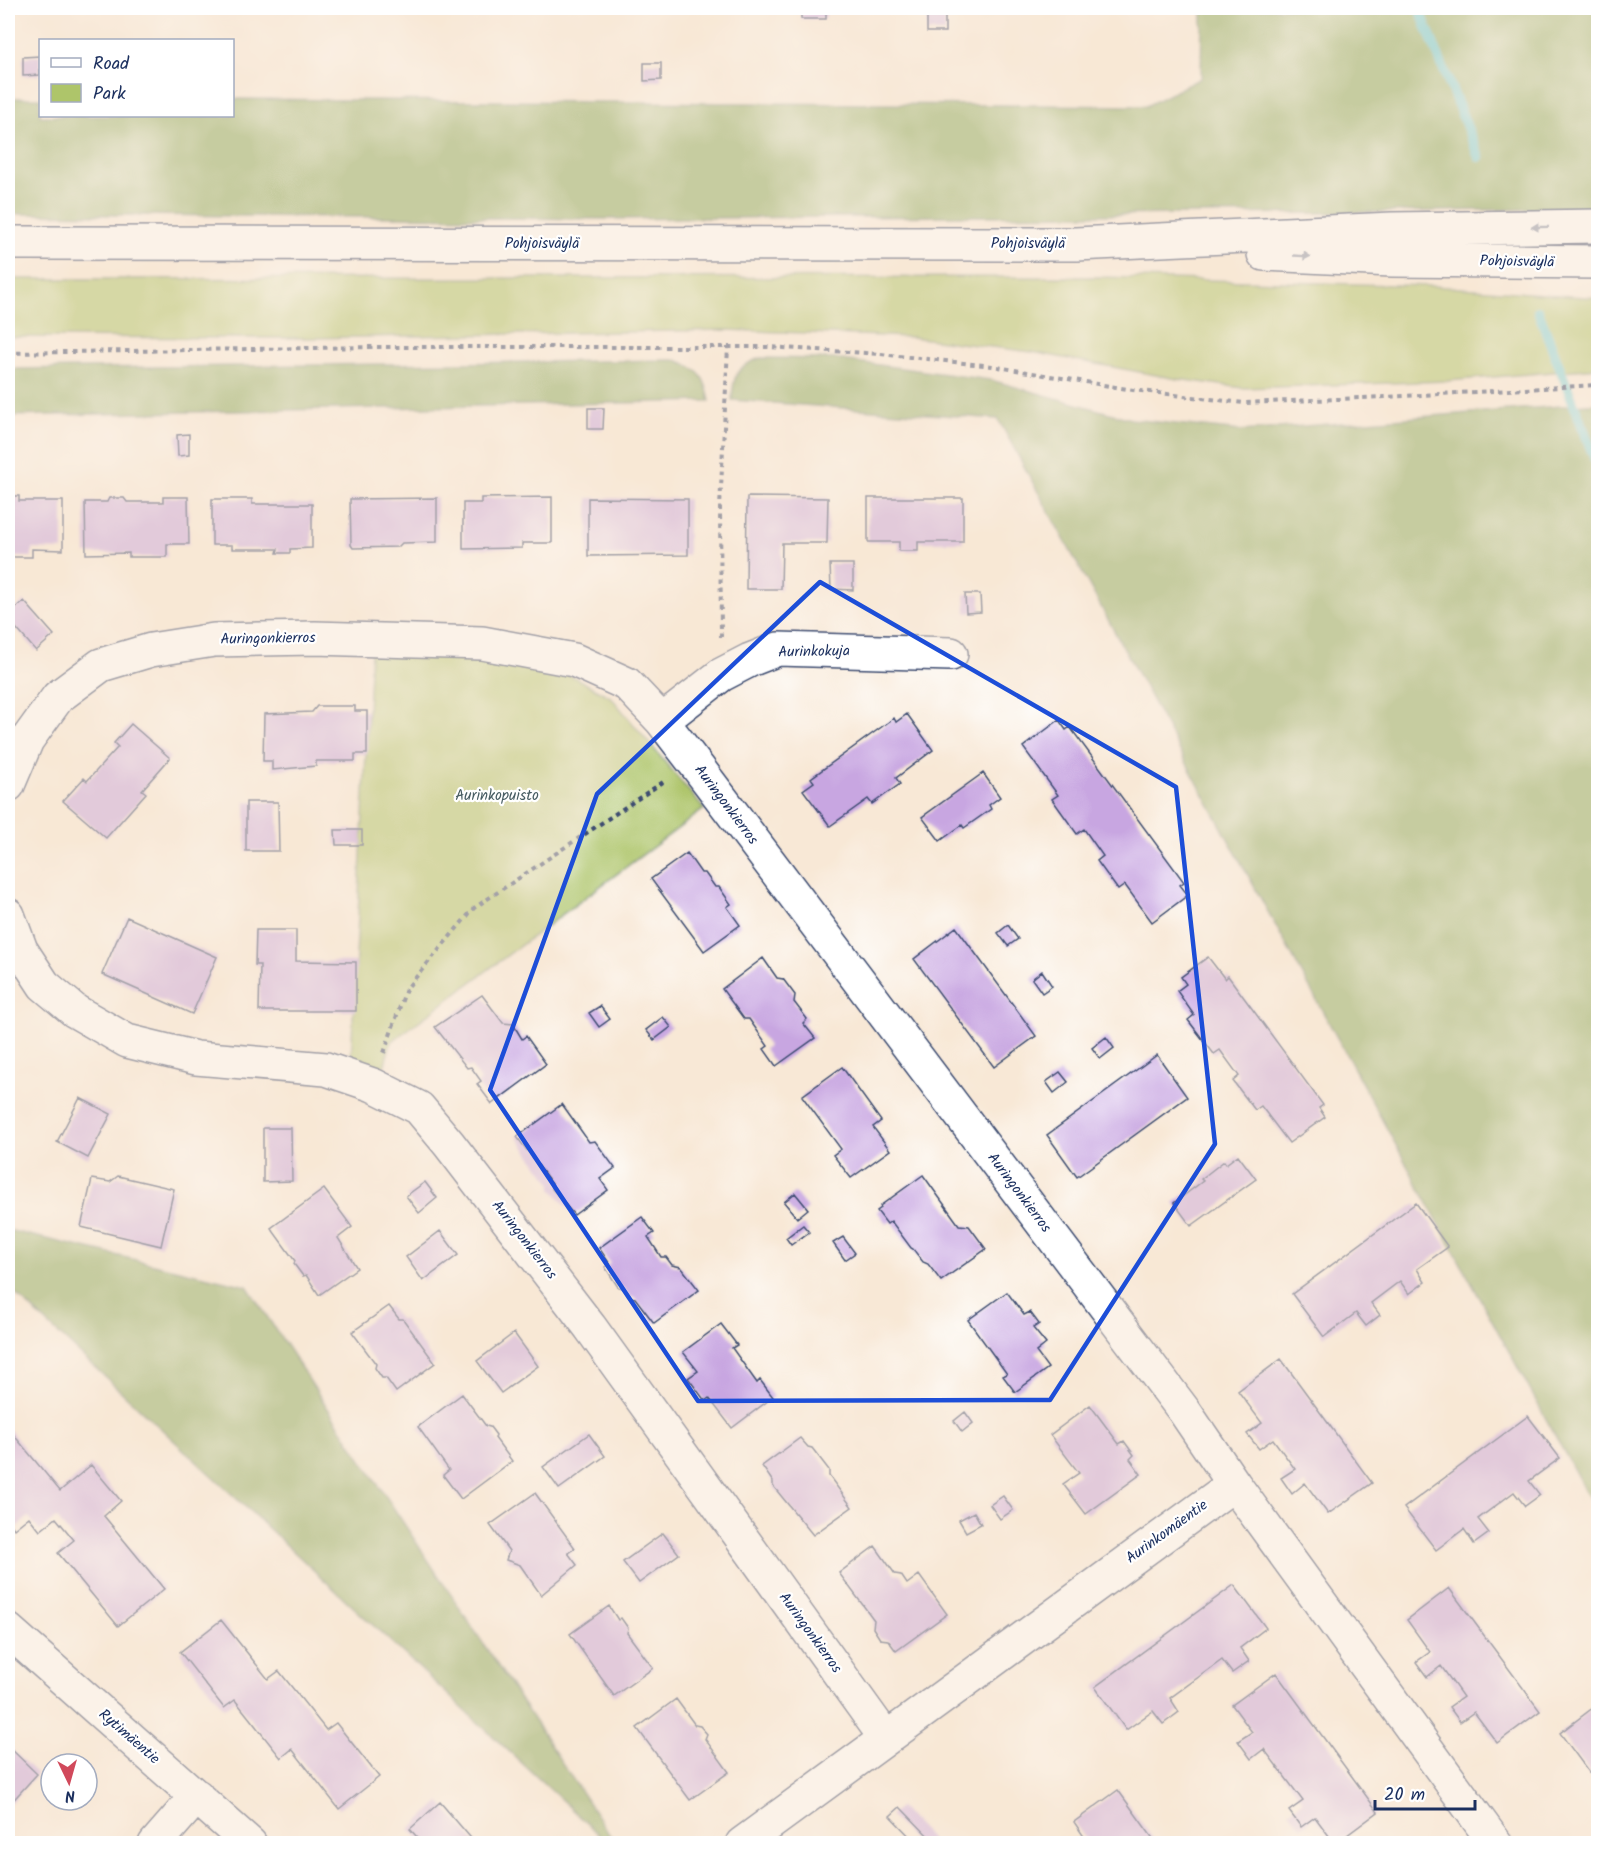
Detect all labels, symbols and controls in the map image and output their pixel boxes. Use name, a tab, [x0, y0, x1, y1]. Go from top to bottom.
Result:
legend	[39, 39, 234, 117]
text: Road	[93, 50, 130, 79]
text: Park	[93, 80, 126, 109]
one-way arrow	[1531, 222, 1550, 231]
street label: Pohjoisväylä	[505, 232, 580, 256]
street label: Pohjoisväylä	[991, 232, 1066, 256]
street label: Pohjoisväylä	[1479, 249, 1555, 275]
one-way arrow	[1293, 251, 1312, 260]
street label: Auringonkierros	[220, 626, 316, 652]
street label: Aurinkokuja	[778, 639, 850, 665]
street label: Auringonkierros	[688, 760, 765, 851]
park label: Aurinkopuisto	[455, 784, 539, 808]
street label: Auringonkierros	[981, 1148, 1058, 1239]
street label: Auringonkierros	[485, 1195, 563, 1285]
street label: Aurinkomäentie	[1121, 1494, 1213, 1570]
street label: Auringonkierros	[772, 1587, 848, 1679]
street label: Rytimäentie	[93, 1703, 165, 1771]
north arrow	[39, 1752, 99, 1812]
scale bar	[1375, 1773, 1476, 1811]
text: 20 m	[1384, 1781, 1425, 1810]
text: N	[64, 1783, 76, 1808]

